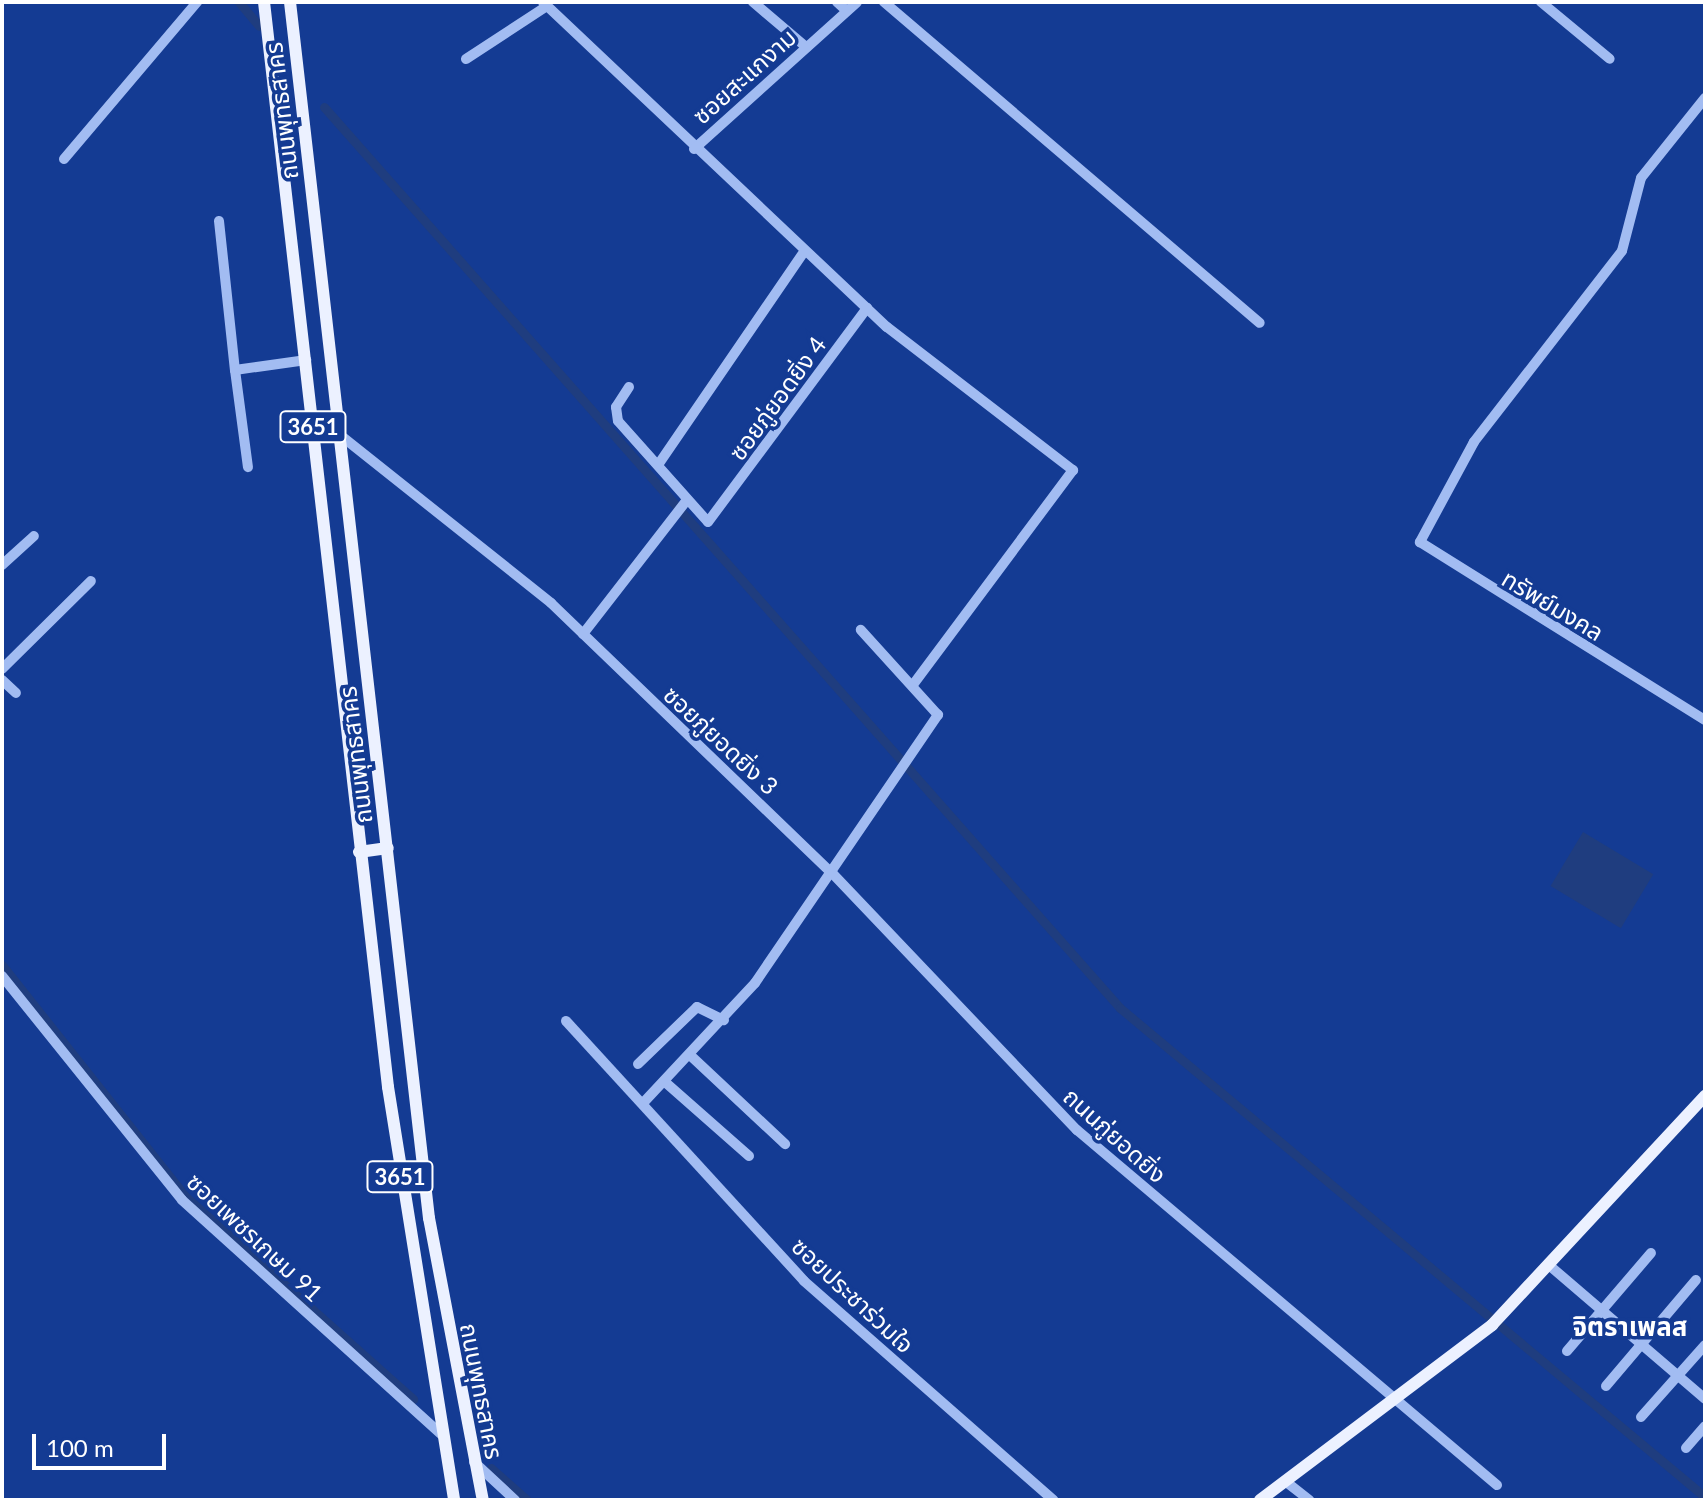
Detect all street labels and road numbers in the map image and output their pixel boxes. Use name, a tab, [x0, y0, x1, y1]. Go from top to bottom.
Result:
street label: ซอยสะแกงาม	[687, 22, 801, 130]
street label: ถนนพุทธสาคร	[258, 41, 304, 181]
street label: ซอยภู่ยอดยิ่ง 4	[722, 331, 832, 465]
road number: 3651	[279, 409, 347, 445]
street label: ทรัพย์มงคล	[1497, 563, 1609, 647]
street label: ซอยภู่ยอดยิ่ง 3	[658, 680, 784, 800]
street label: ถนนพุทธสาคร	[332, 685, 378, 825]
street label: ถนนภู่ยอดยิ่ง	[1058, 1081, 1172, 1189]
road number: 3651	[366, 1159, 434, 1195]
street label: ซอยเพชรเกษม 91	[181, 1167, 329, 1307]
street label: ซอยประชาร่วมใจ	[786, 1231, 920, 1359]
street label: ถนนพุทธสาคร	[455, 1320, 509, 1462]

